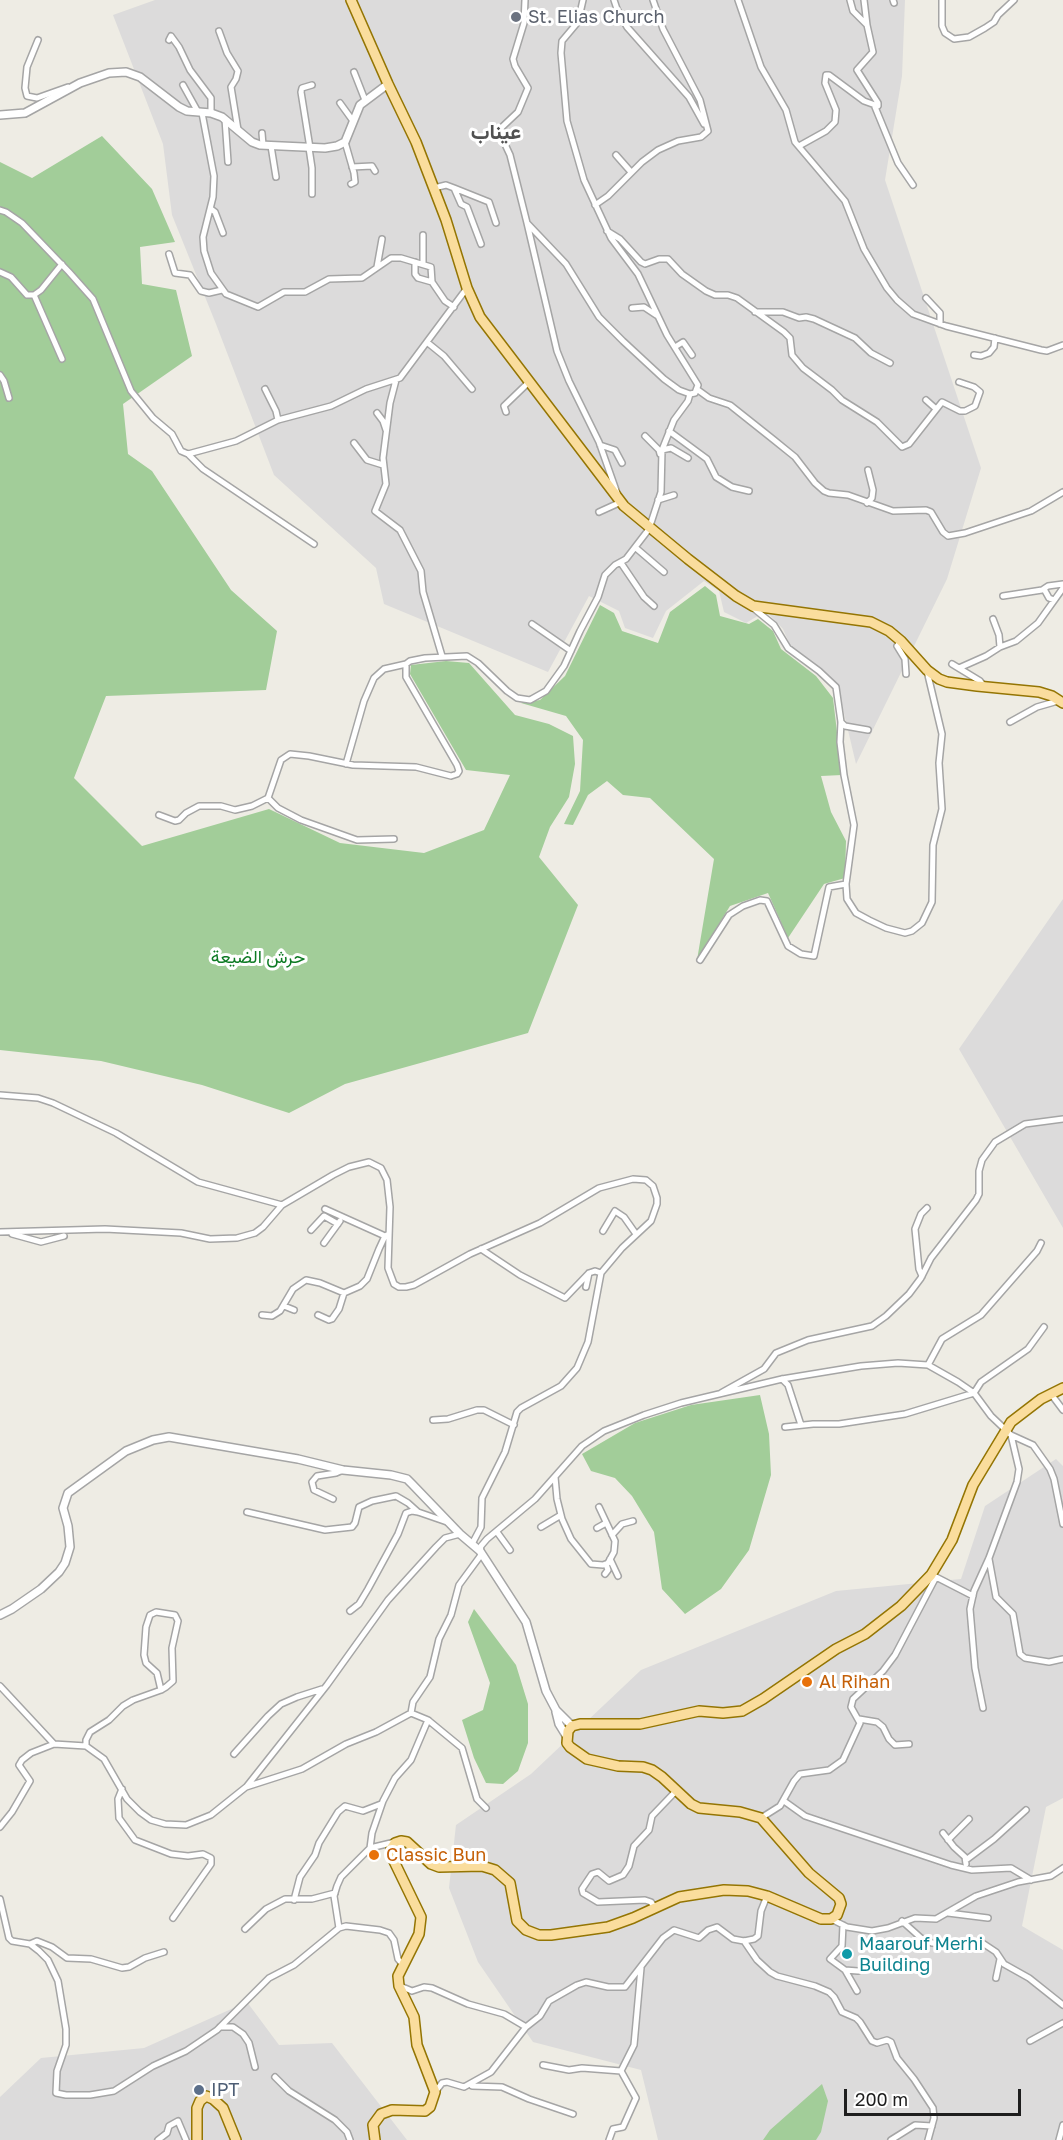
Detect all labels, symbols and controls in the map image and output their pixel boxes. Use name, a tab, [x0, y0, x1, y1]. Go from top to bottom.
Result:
place label: St. Elias Church	[528, 6, 664, 28]
marker: St. Elias Church	[509, 10, 523, 24]
district label: عيناب	[471, 119, 521, 145]
park label: حرش الضيعة	[211, 946, 305, 968]
place label: Al Rihan	[819, 1671, 890, 1693]
marker: Al Rihan	[800, 1675, 814, 1689]
place label: Classic Bun	[386, 1844, 486, 1866]
marker: Classic Bun	[367, 1848, 381, 1862]
place label: Maarouf Merhi Building	[859, 1933, 983, 1976]
marker: Maarouf Merhi Building	[840, 1947, 854, 1961]
scale bar	[847, 2077, 1024, 2115]
place label: IPT	[211, 2079, 239, 2101]
marker: IPT	[192, 2083, 206, 2097]
text: 200 m	[855, 2088, 908, 2110]

